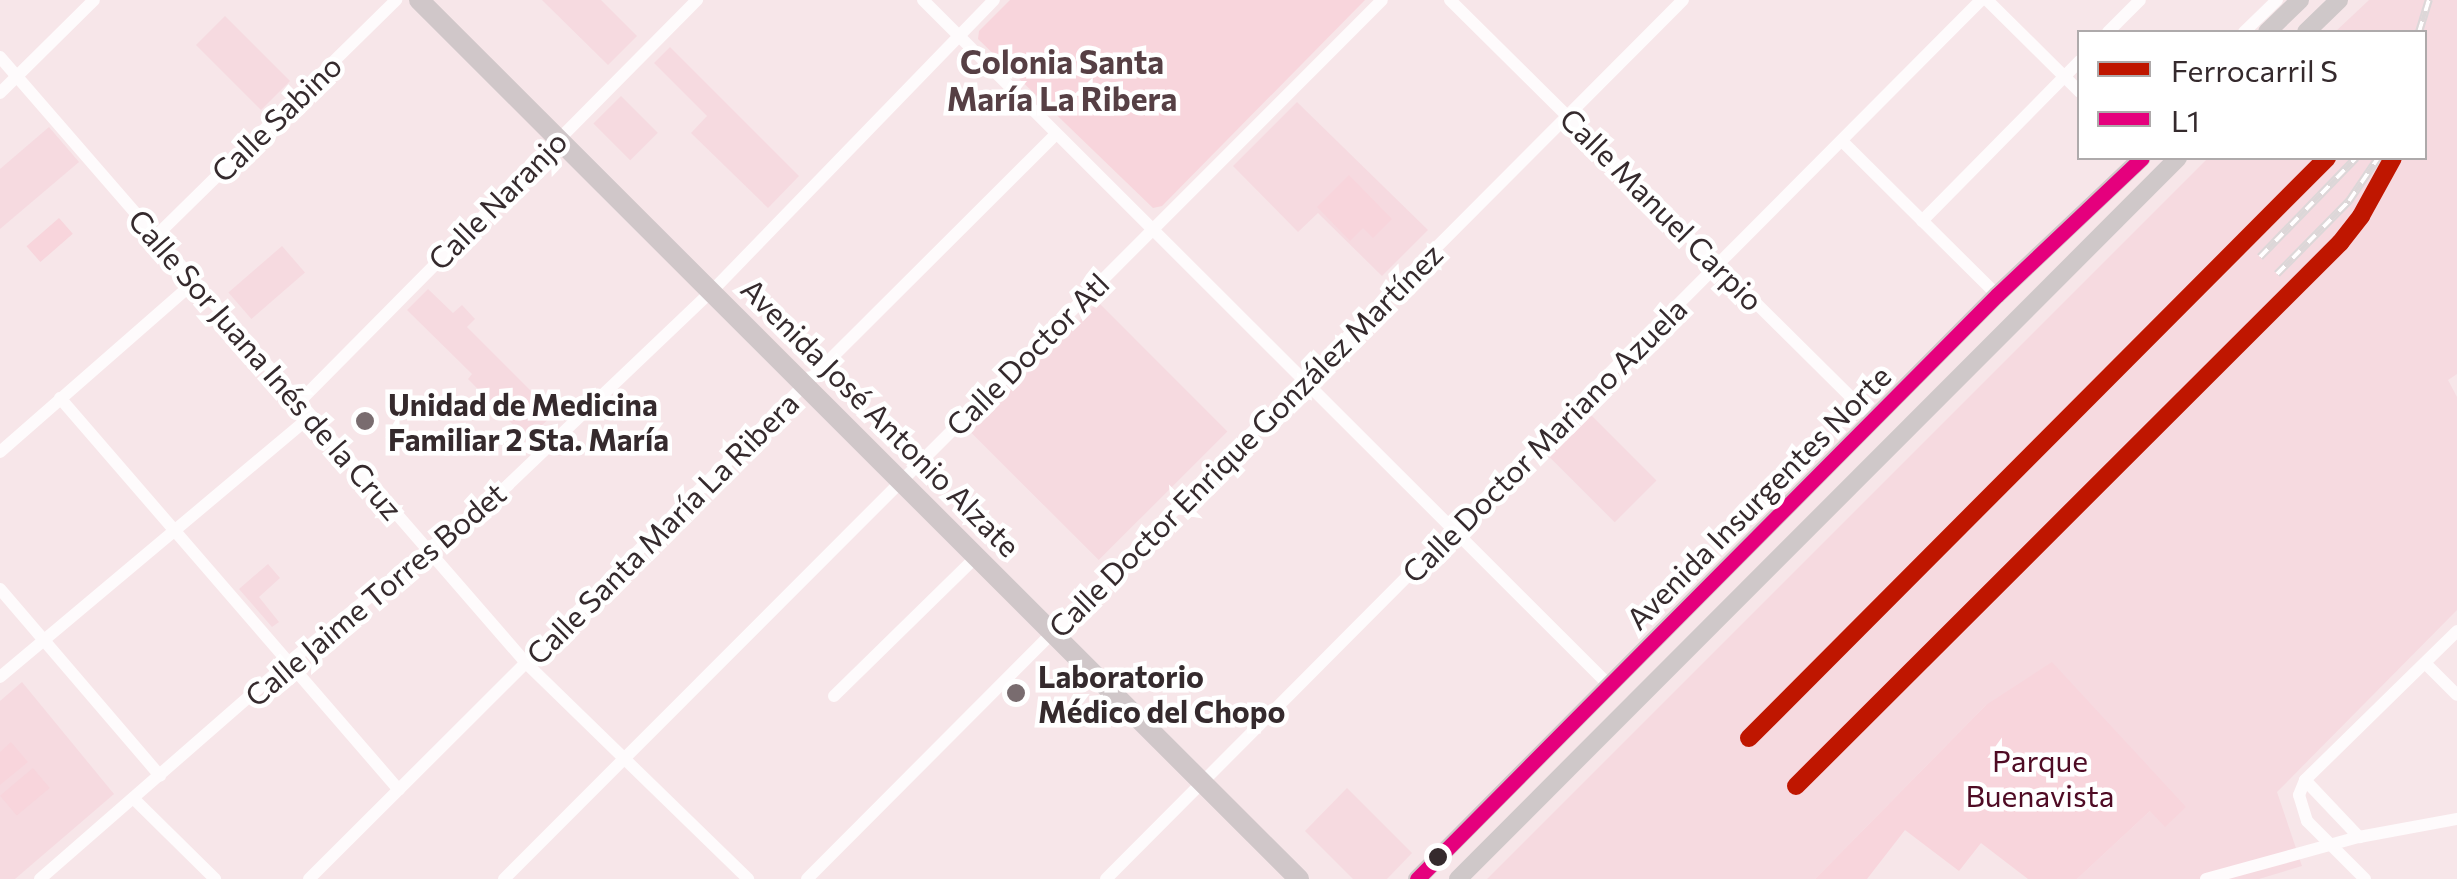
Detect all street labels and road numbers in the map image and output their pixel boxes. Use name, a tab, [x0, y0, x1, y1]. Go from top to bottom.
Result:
street label: Calle Sabino	[203, 47, 349, 189]
street label: Calle Manuel Carpio	[1553, 100, 1771, 318]
street label: Calle Naranjo	[420, 123, 574, 277]
street label: Calle Sor Juana Inés de la Cruz	[122, 202, 410, 526]
street label: Calle Doctor Enrique González Martínez	[1041, 236, 1449, 644]
street label: Calle Doctor Atl	[938, 265, 1116, 443]
street label: Avenida José Antonio Alzate	[734, 270, 1028, 564]
street label: Calle Doctor Mariano Azuela	[1394, 290, 1694, 590]
street label: Avenida Insurgentes Norte	[1618, 357, 1898, 637]
street label: Calle Santa María La Ribera	[519, 385, 805, 671]
street label: Calle Jaime Torres Bodet	[237, 474, 513, 714]

